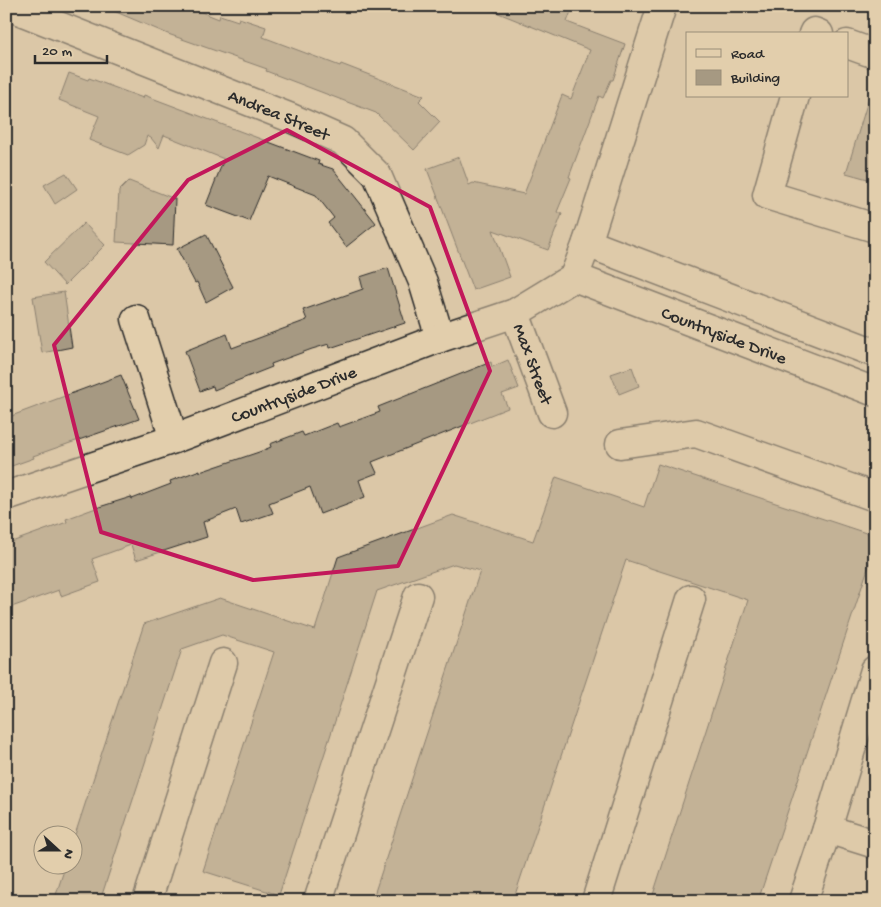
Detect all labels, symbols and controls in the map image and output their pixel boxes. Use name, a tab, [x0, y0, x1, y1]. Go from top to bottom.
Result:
scale bar	[35, 32, 108, 64]
legend	[686, 32, 848, 98]
text: 20 m	[42, 43, 72, 61]
text: Road	[731, 46, 765, 64]
text: Building	[730, 70, 780, 88]
street label: Andrea Street	[225, 86, 334, 147]
street label: Countryside Drive	[658, 303, 790, 371]
street label: Max Street	[507, 321, 556, 409]
street label: Countryside Drive	[228, 362, 361, 429]
north arrow	[32, 824, 82, 874]
text: N	[58, 846, 77, 861]

